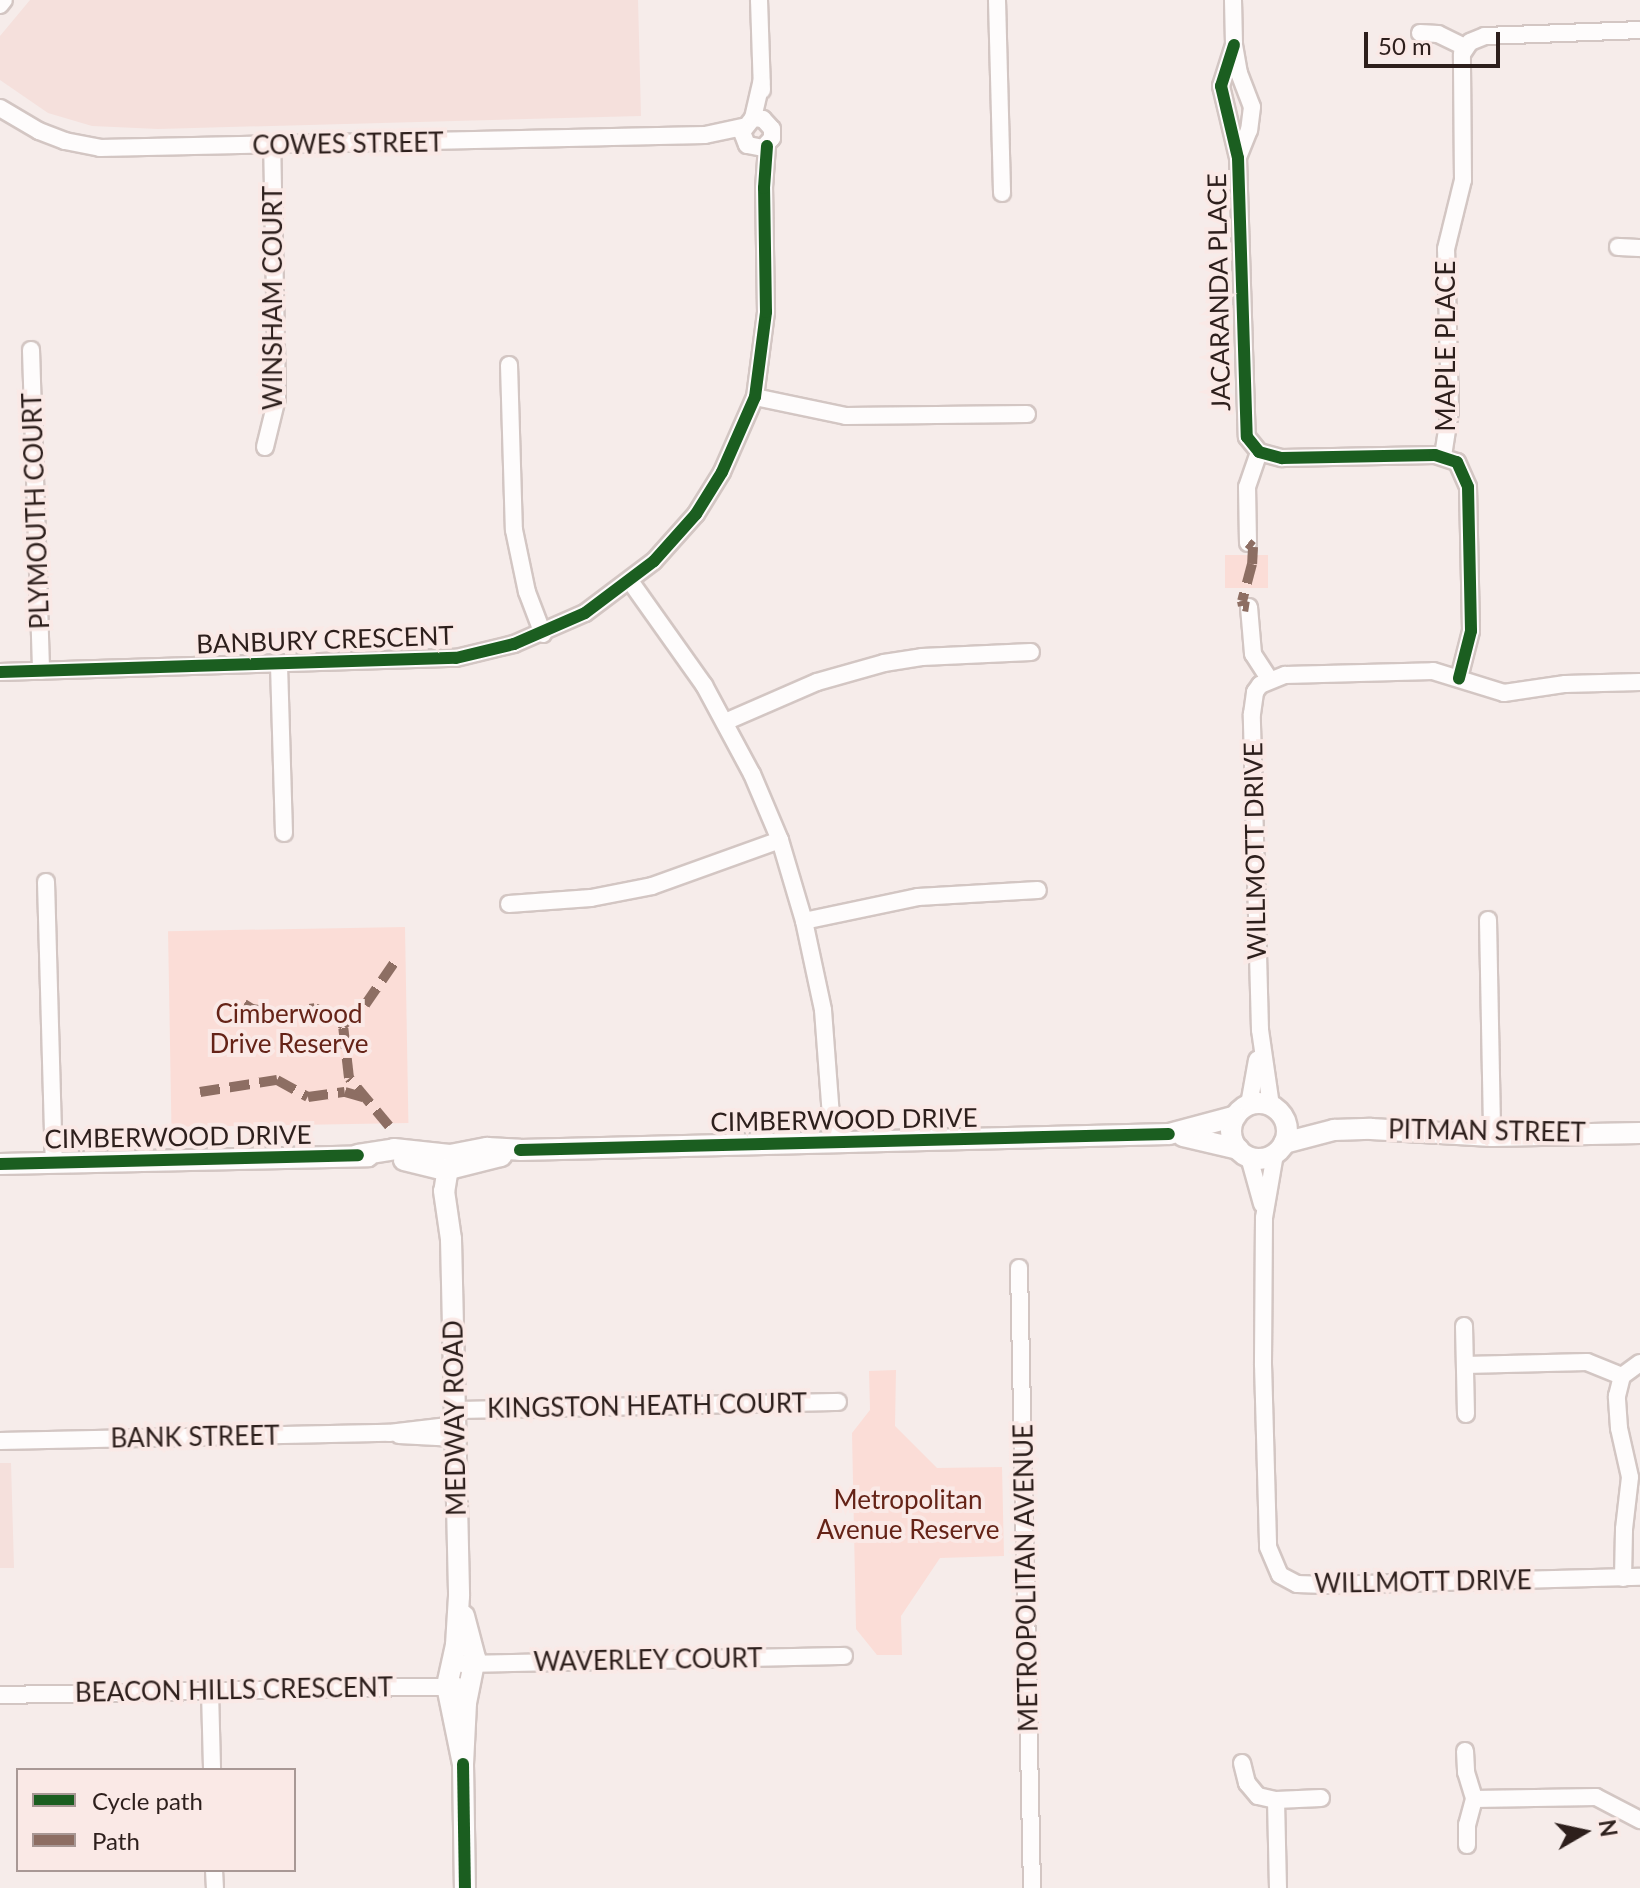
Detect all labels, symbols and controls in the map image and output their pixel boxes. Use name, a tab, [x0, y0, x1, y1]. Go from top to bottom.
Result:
scale bar	[1368, 16, 1504, 66]
text: 50 m	[1378, 31, 1432, 60]
street label: COWES STREET	[252, 127, 444, 161]
street label: JACARANDA PLACE	[1201, 172, 1237, 412]
street label: WINSHAM COURT	[257, 186, 289, 410]
street label: MAPLE PLACE	[1430, 261, 1462, 431]
street label: PLYMOUTH COURT	[16, 392, 56, 630]
street label: BANBURY CRESCENT	[195, 620, 455, 660]
street label: WILLMOTT DRIVE	[1237, 742, 1273, 960]
park label: Cimberwood Drive Reserve	[209, 998, 369, 1060]
street label: CIMBERWOOD DRIVE	[710, 1102, 978, 1138]
street label: PITMAN STREET	[1388, 1114, 1586, 1148]
street label: CIMBERWOOD DRIVE	[44, 1119, 312, 1155]
street label: MEDWAY ROAD	[438, 1319, 472, 1517]
street label: KINGSTON HEATH COURT	[487, 1388, 807, 1424]
street label: BANK STREET	[110, 1420, 280, 1454]
street label: METROPOLITAN AVENUE	[1008, 1423, 1044, 1733]
park label: Metropolitan Avenue Reserve	[816, 1484, 1000, 1546]
street label: WILLMOTT DRIVE	[1314, 1564, 1532, 1600]
street label: WAVERLEY COURT	[533, 1642, 763, 1678]
street label: BEACON HILLS CRESCENT	[75, 1672, 393, 1708]
legend	[16, 1768, 296, 1872]
text: Cycle path	[92, 1786, 203, 1815]
north arrow	[1544, 1792, 1624, 1872]
text: N	[1594, 1818, 1623, 1839]
text: Path	[92, 1826, 140, 1855]

